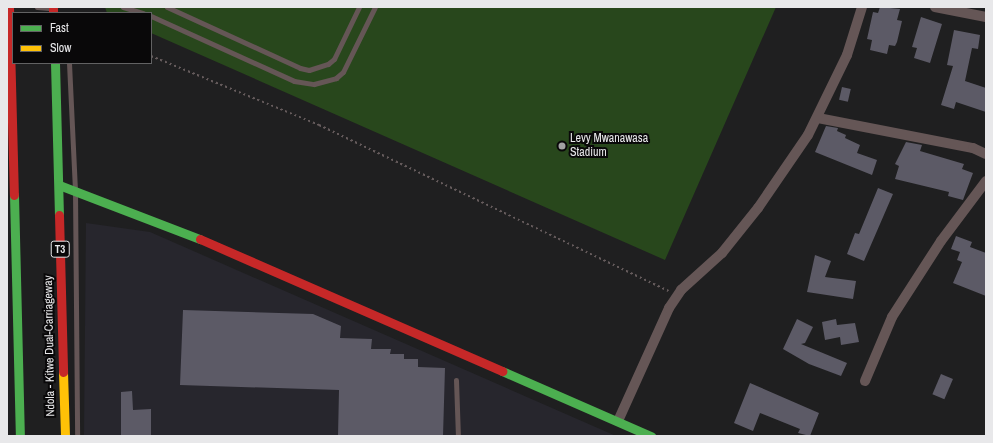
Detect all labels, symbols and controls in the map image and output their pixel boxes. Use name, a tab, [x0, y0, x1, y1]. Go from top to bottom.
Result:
legend	[12, 12, 152, 64]
text: Fast	[50, 20, 69, 36]
text: Slow	[50, 40, 71, 56]
place label: Levy Mwanawasa Stadium	[570, 132, 648, 160]
marker: Levy Mwanawasa Stadium	[557, 141, 567, 151]
road number: T3	[50, 240, 70, 258]
street label: Ndola - Kitwe Dual-Carriageway	[42, 275, 58, 417]

